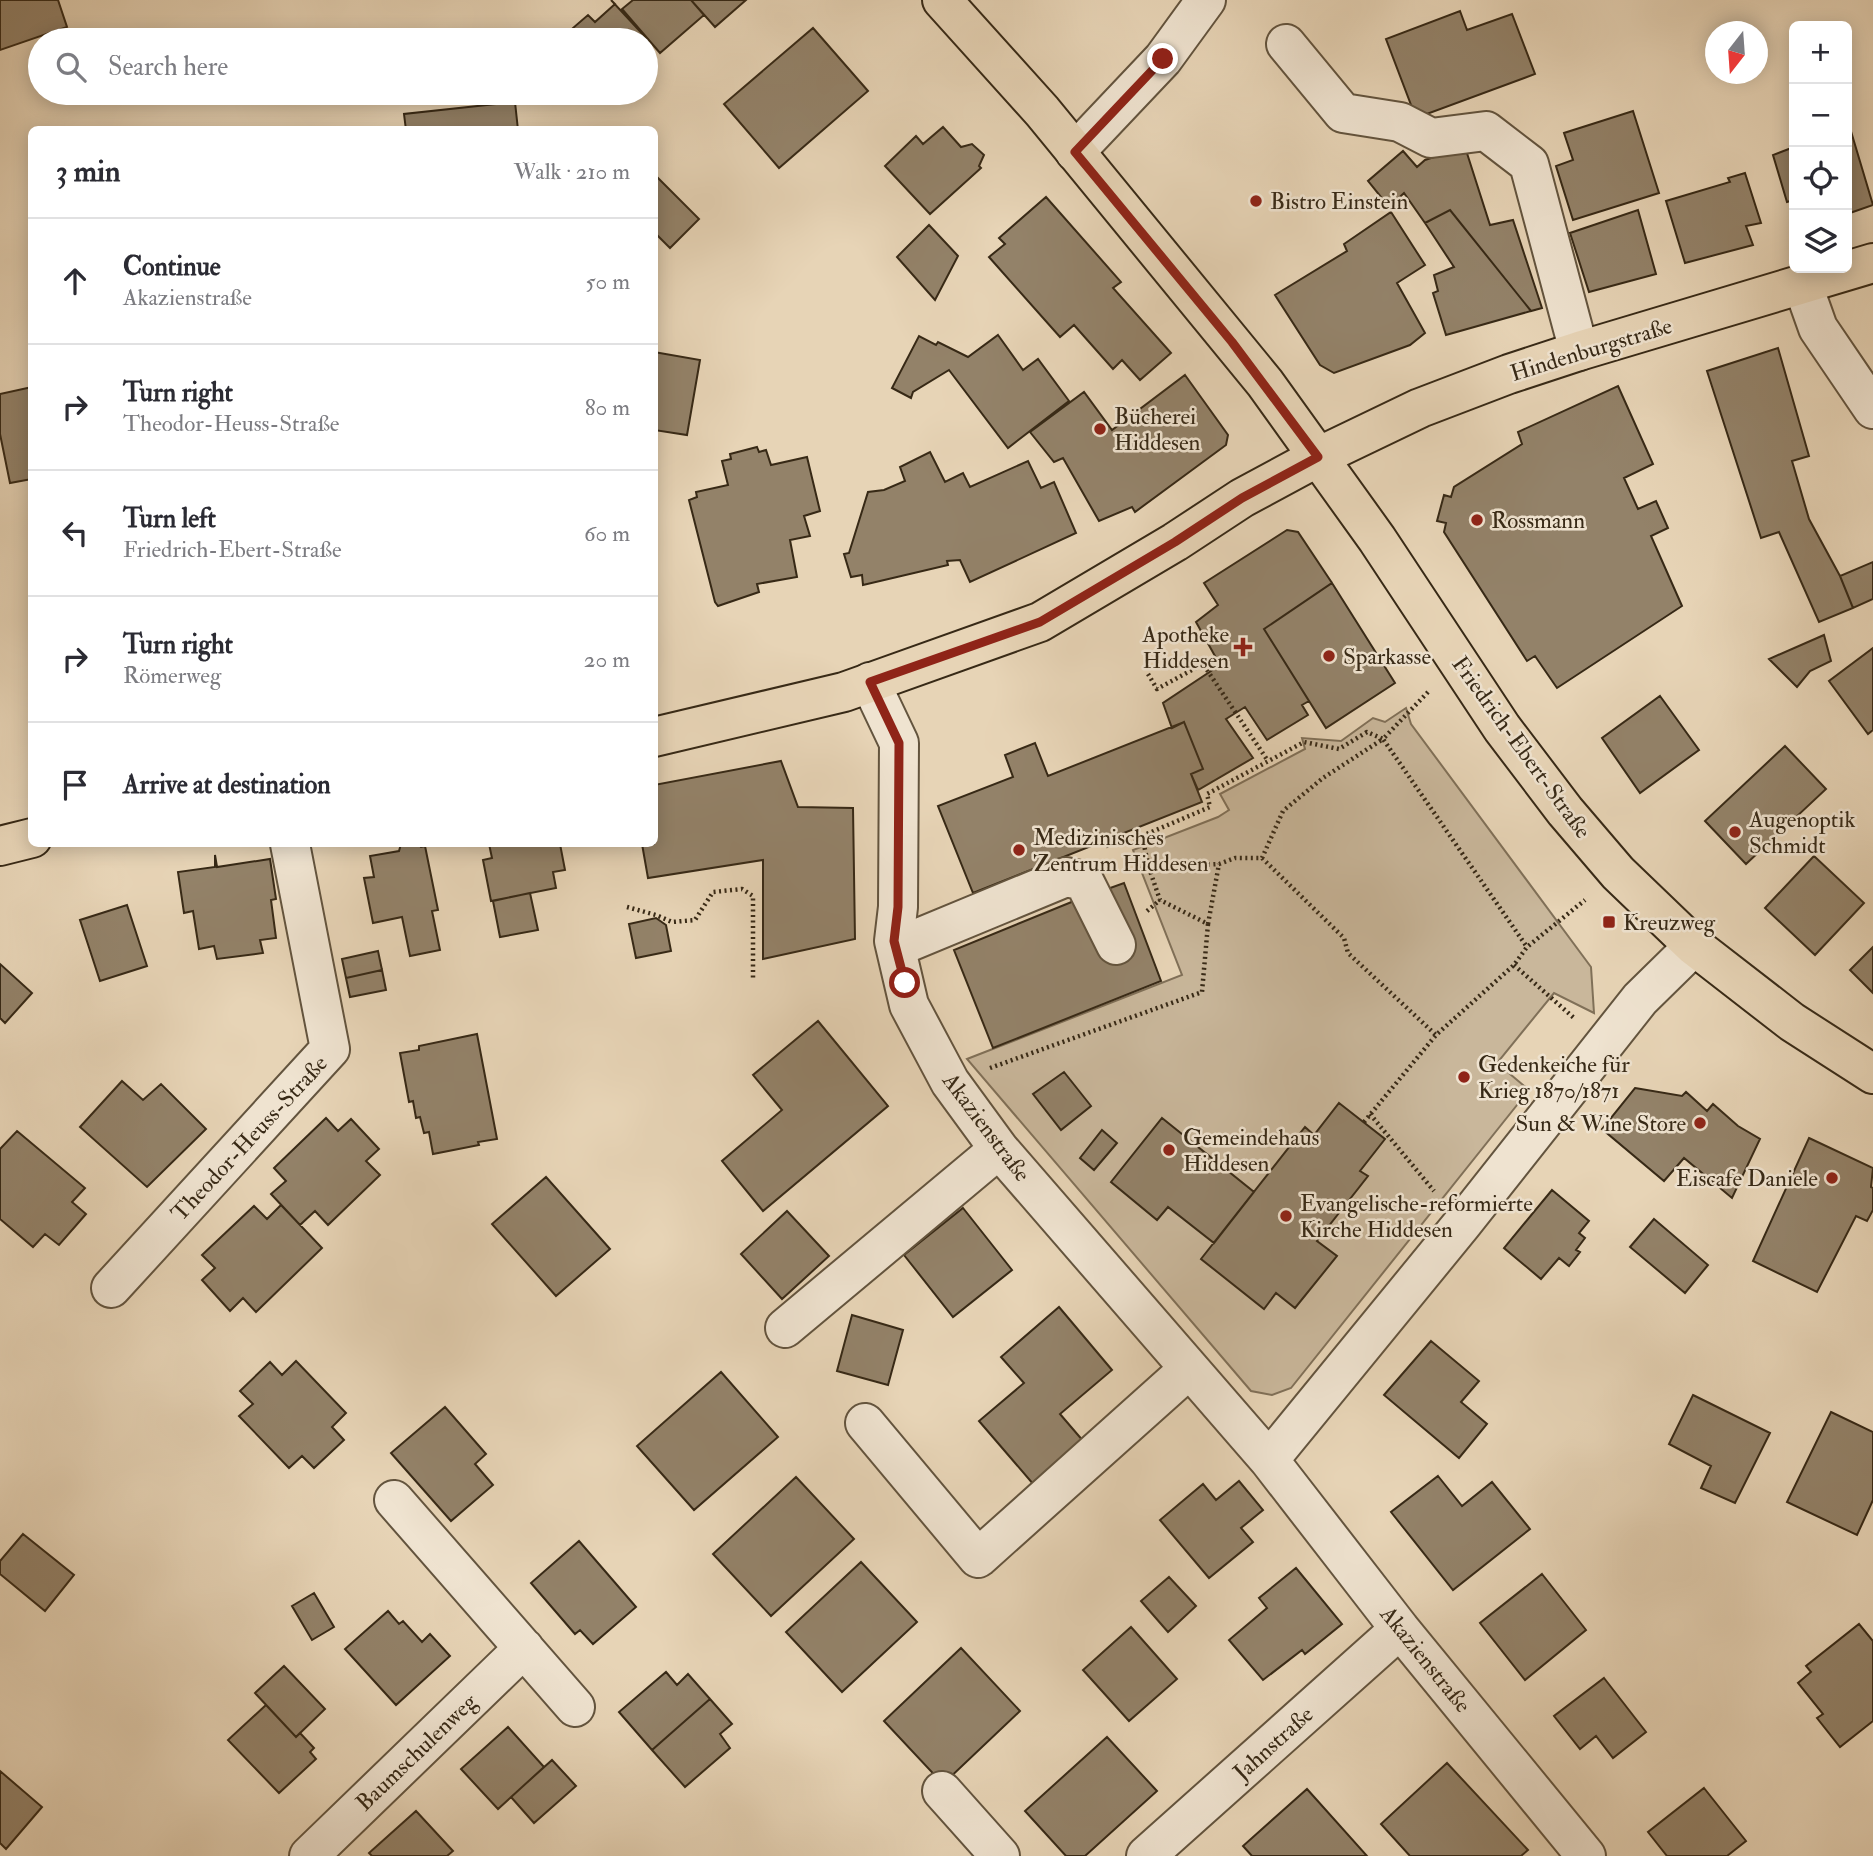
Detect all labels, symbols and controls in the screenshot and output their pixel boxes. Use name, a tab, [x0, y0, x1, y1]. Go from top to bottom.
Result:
north arrow	[1705, 21, 1768, 84]
map controls	[1789, 21, 1852, 273]
button: +	[1789, 21, 1852, 84]
search box	[28, 28, 658, 105]
route end	[1147, 43, 1178, 74]
icon: search	[52, 48, 90, 86]
text: Search here	[108, 51, 228, 83]
button: −	[1789, 84, 1852, 147]
button: locate	[1789, 147, 1852, 210]
text: 3 min	[56, 153, 121, 190]
text: Walk · 210 m	[514, 157, 630, 186]
place label: Bistro Einstein	[1270, 187, 1408, 216]
marker: Bistro Einstein	[1248, 193, 1264, 209]
button: layers	[1789, 210, 1852, 273]
text: Continue	[123, 251, 221, 283]
icon: ahead	[56, 262, 94, 300]
text: 50 m	[586, 267, 630, 296]
text: Akazienstraße	[123, 283, 252, 312]
street label: Hindenburgstraße	[1507, 311, 1676, 388]
text: Turn right	[123, 377, 233, 409]
icon: right	[56, 388, 94, 426]
text: 80 m	[585, 393, 630, 422]
place label: Bücherei Hiddesen	[1114, 402, 1201, 457]
text: Theodor-Heuss-Straße	[123, 409, 339, 438]
marker: Bücherei Hiddesen	[1092, 421, 1108, 437]
text: Turn left	[123, 503, 216, 535]
place label: Rossmann	[1491, 506, 1585, 535]
marker: Rossmann	[1469, 512, 1485, 528]
icon: left	[56, 514, 94, 552]
text: 60 m	[584, 519, 630, 548]
text: Friedrich-Ebert-Straße	[123, 535, 342, 564]
place label: Apotheke Hiddesen	[1141, 620, 1229, 675]
text: Turn right	[123, 629, 233, 661]
marker: Apotheke Hiddesen	[1235, 639, 1251, 655]
icon: right	[56, 640, 94, 678]
place label: Sparkasse	[1343, 642, 1431, 672]
text: 20 m	[584, 645, 630, 674]
marker: Sparkasse	[1321, 648, 1337, 664]
street label: Friedrich-Ebert-Straße	[1446, 650, 1598, 845]
text: Römerweg	[123, 661, 221, 690]
icon: arrive	[56, 766, 94, 804]
text: Arrive at destination	[123, 769, 331, 801]
place label: Augenoptik Schmidt	[1748, 805, 1855, 860]
place label: Medizinisches Zentrum Hiddesen	[1033, 823, 1209, 878]
marker: Augenoptik Schmidt	[1727, 824, 1743, 840]
marker: Medizinisches Zentrum Hiddesen	[1011, 842, 1027, 858]
place label: Kreuzweg	[1623, 908, 1716, 937]
marker: Kreuzweg	[1601, 914, 1617, 930]
route start	[889, 967, 920, 998]
street label: Theodor-Heuss-Straße	[165, 1049, 334, 1227]
place label: Gedenkeiche für Krieg 1870/1871	[1478, 1050, 1630, 1105]
street label: Akazienstraße	[936, 1066, 1037, 1188]
marker: Gedenkeiche für Krieg 1870/1871	[1456, 1069, 1472, 1085]
place label: Sun & Wine Store	[1515, 1109, 1686, 1138]
marker: Sun & Wine Store	[1692, 1115, 1708, 1131]
place label: Gemeindehaus Hiddesen	[1183, 1123, 1320, 1178]
marker: Gemeindehaus Hiddesen	[1161, 1142, 1177, 1158]
place label: Eiscafe Daniele	[1676, 1164, 1818, 1193]
marker: Eiscafe Daniele	[1824, 1170, 1840, 1186]
place label: Evangelische-reformierte Kirche Hiddesen	[1300, 1189, 1533, 1244]
marker: Evangelische-reformierte Kirche Hiddesen	[1278, 1208, 1294, 1224]
street label: Akazienstraße	[1373, 1599, 1478, 1719]
street label: Baumschulenweg	[350, 1687, 483, 1817]
street label: Jahnstraße	[1227, 1700, 1320, 1787]

